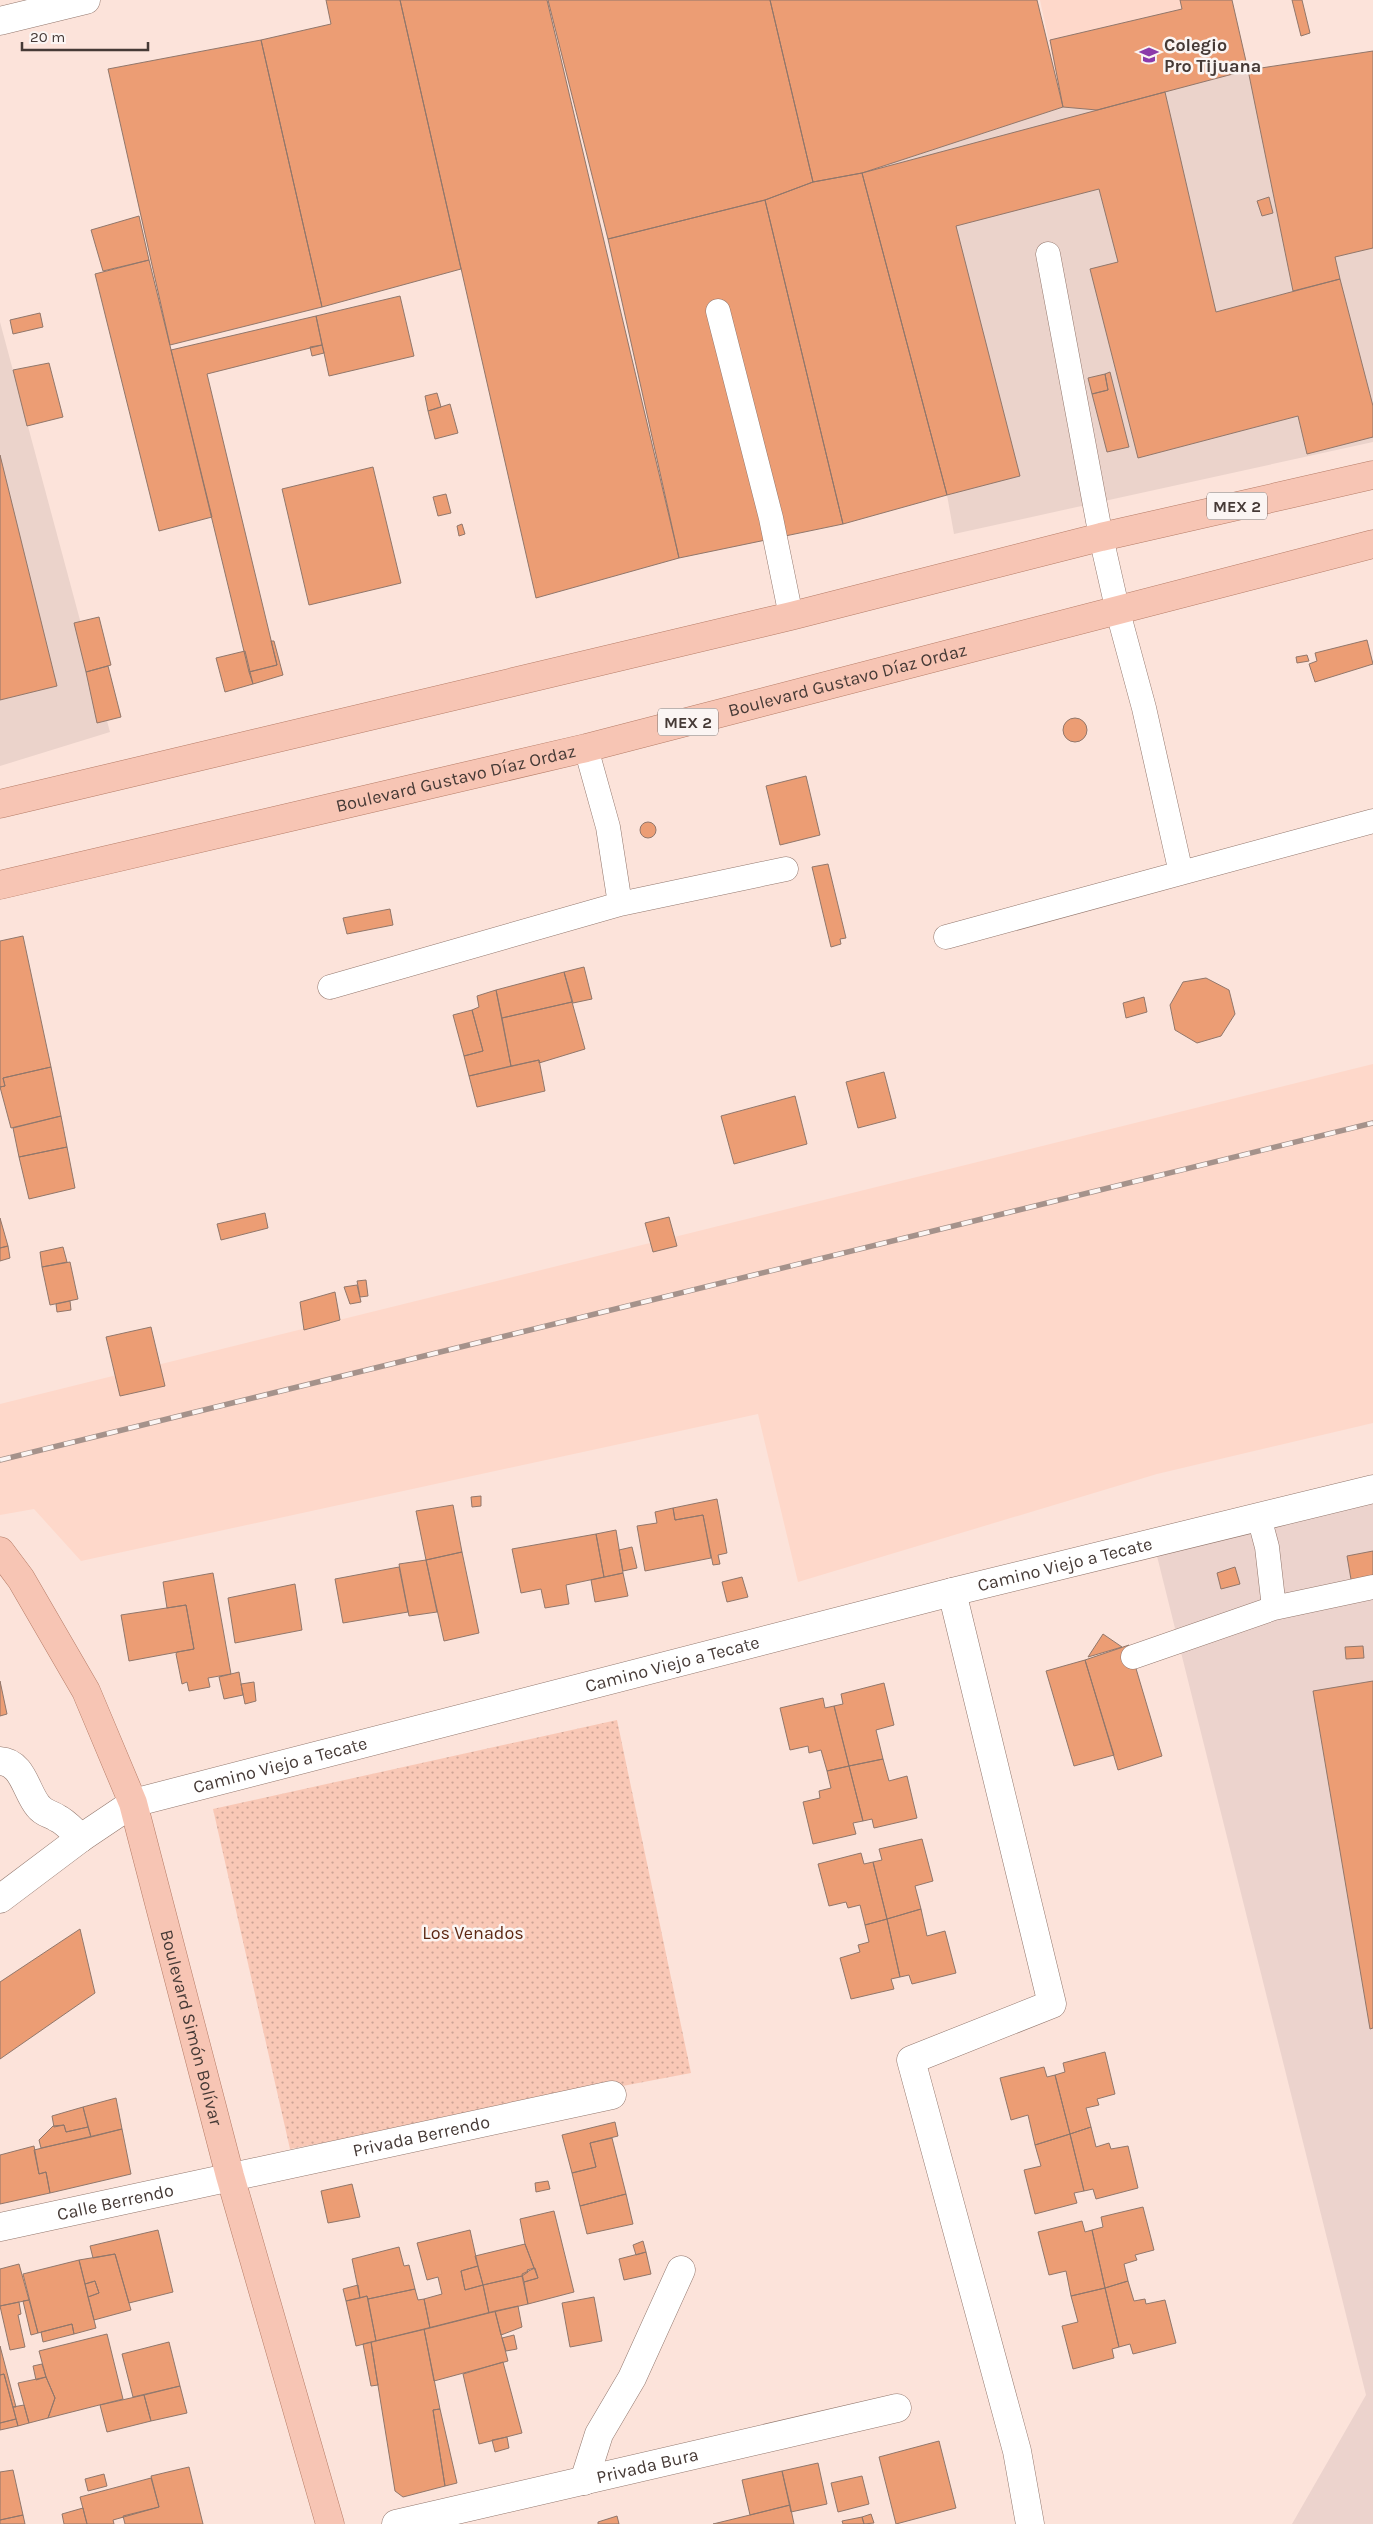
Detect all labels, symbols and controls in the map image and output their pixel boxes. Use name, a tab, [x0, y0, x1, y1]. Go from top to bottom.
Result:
scale bar	[22, 20, 149, 52]
text: 20 m	[30, 28, 65, 46]
place label: Colegio Pro Tijuana	[1164, 34, 1261, 77]
school or university icon: Colegio Pro Tijuana	[1138, 44, 1160, 66]
road number: MEX 2	[1207, 492, 1267, 520]
street label: Boulevard Gustavo Díaz Ordaz	[726, 639, 969, 722]
road number: MEX 2	[658, 709, 718, 736]
street label: Boulevard Gustavo Díaz Ordaz	[334, 740, 578, 817]
street label: Camino Viejo a Tecate	[975, 1532, 1154, 1596]
street label: Camino Viejo a Tecate	[583, 1631, 762, 1697]
street label: Camino Viejo a Tecate	[191, 1732, 370, 1798]
park label: Los Venados	[422, 1922, 524, 1944]
street label: Boulevard Simón Bolívar	[155, 1927, 228, 2128]
street label: Privada Berrendo	[351, 2111, 492, 2162]
street label: Calle Berrendo	[55, 2179, 176, 2225]
street label: Privada Bura	[594, 2443, 701, 2488]

